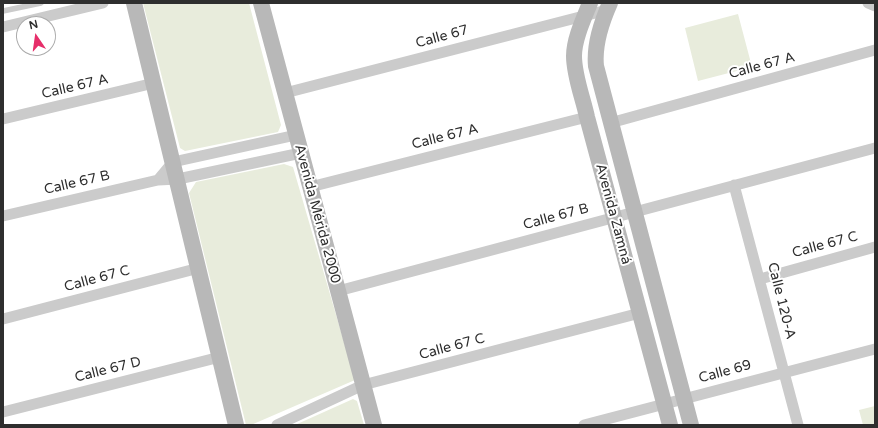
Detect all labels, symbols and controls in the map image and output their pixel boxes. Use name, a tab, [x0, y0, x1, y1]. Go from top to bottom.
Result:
north arrow	[16, 16, 56, 56]
text: N	[28, 17, 39, 32]
street label: Calle 67	[414, 22, 470, 52]
street label: Calle 67 A	[727, 49, 797, 83]
street label: Calle 67 A	[40, 71, 110, 103]
street label: Calle 67 A	[410, 121, 480, 153]
street label: Avenida Mérida 2000	[290, 143, 344, 285]
street label: Avenida Zamná	[591, 162, 635, 266]
street label: Calle 67 B	[42, 167, 112, 199]
street label: Calle 67 B	[521, 200, 591, 234]
street label: Calle 67 C	[790, 228, 860, 262]
street label: Calle 120-A	[763, 261, 799, 341]
street label: Calle 67 C	[62, 262, 132, 296]
street label: Calle 67 C	[417, 330, 487, 364]
street label: Calle 67 D	[73, 354, 143, 386]
street label: Calle 69	[697, 357, 753, 387]

